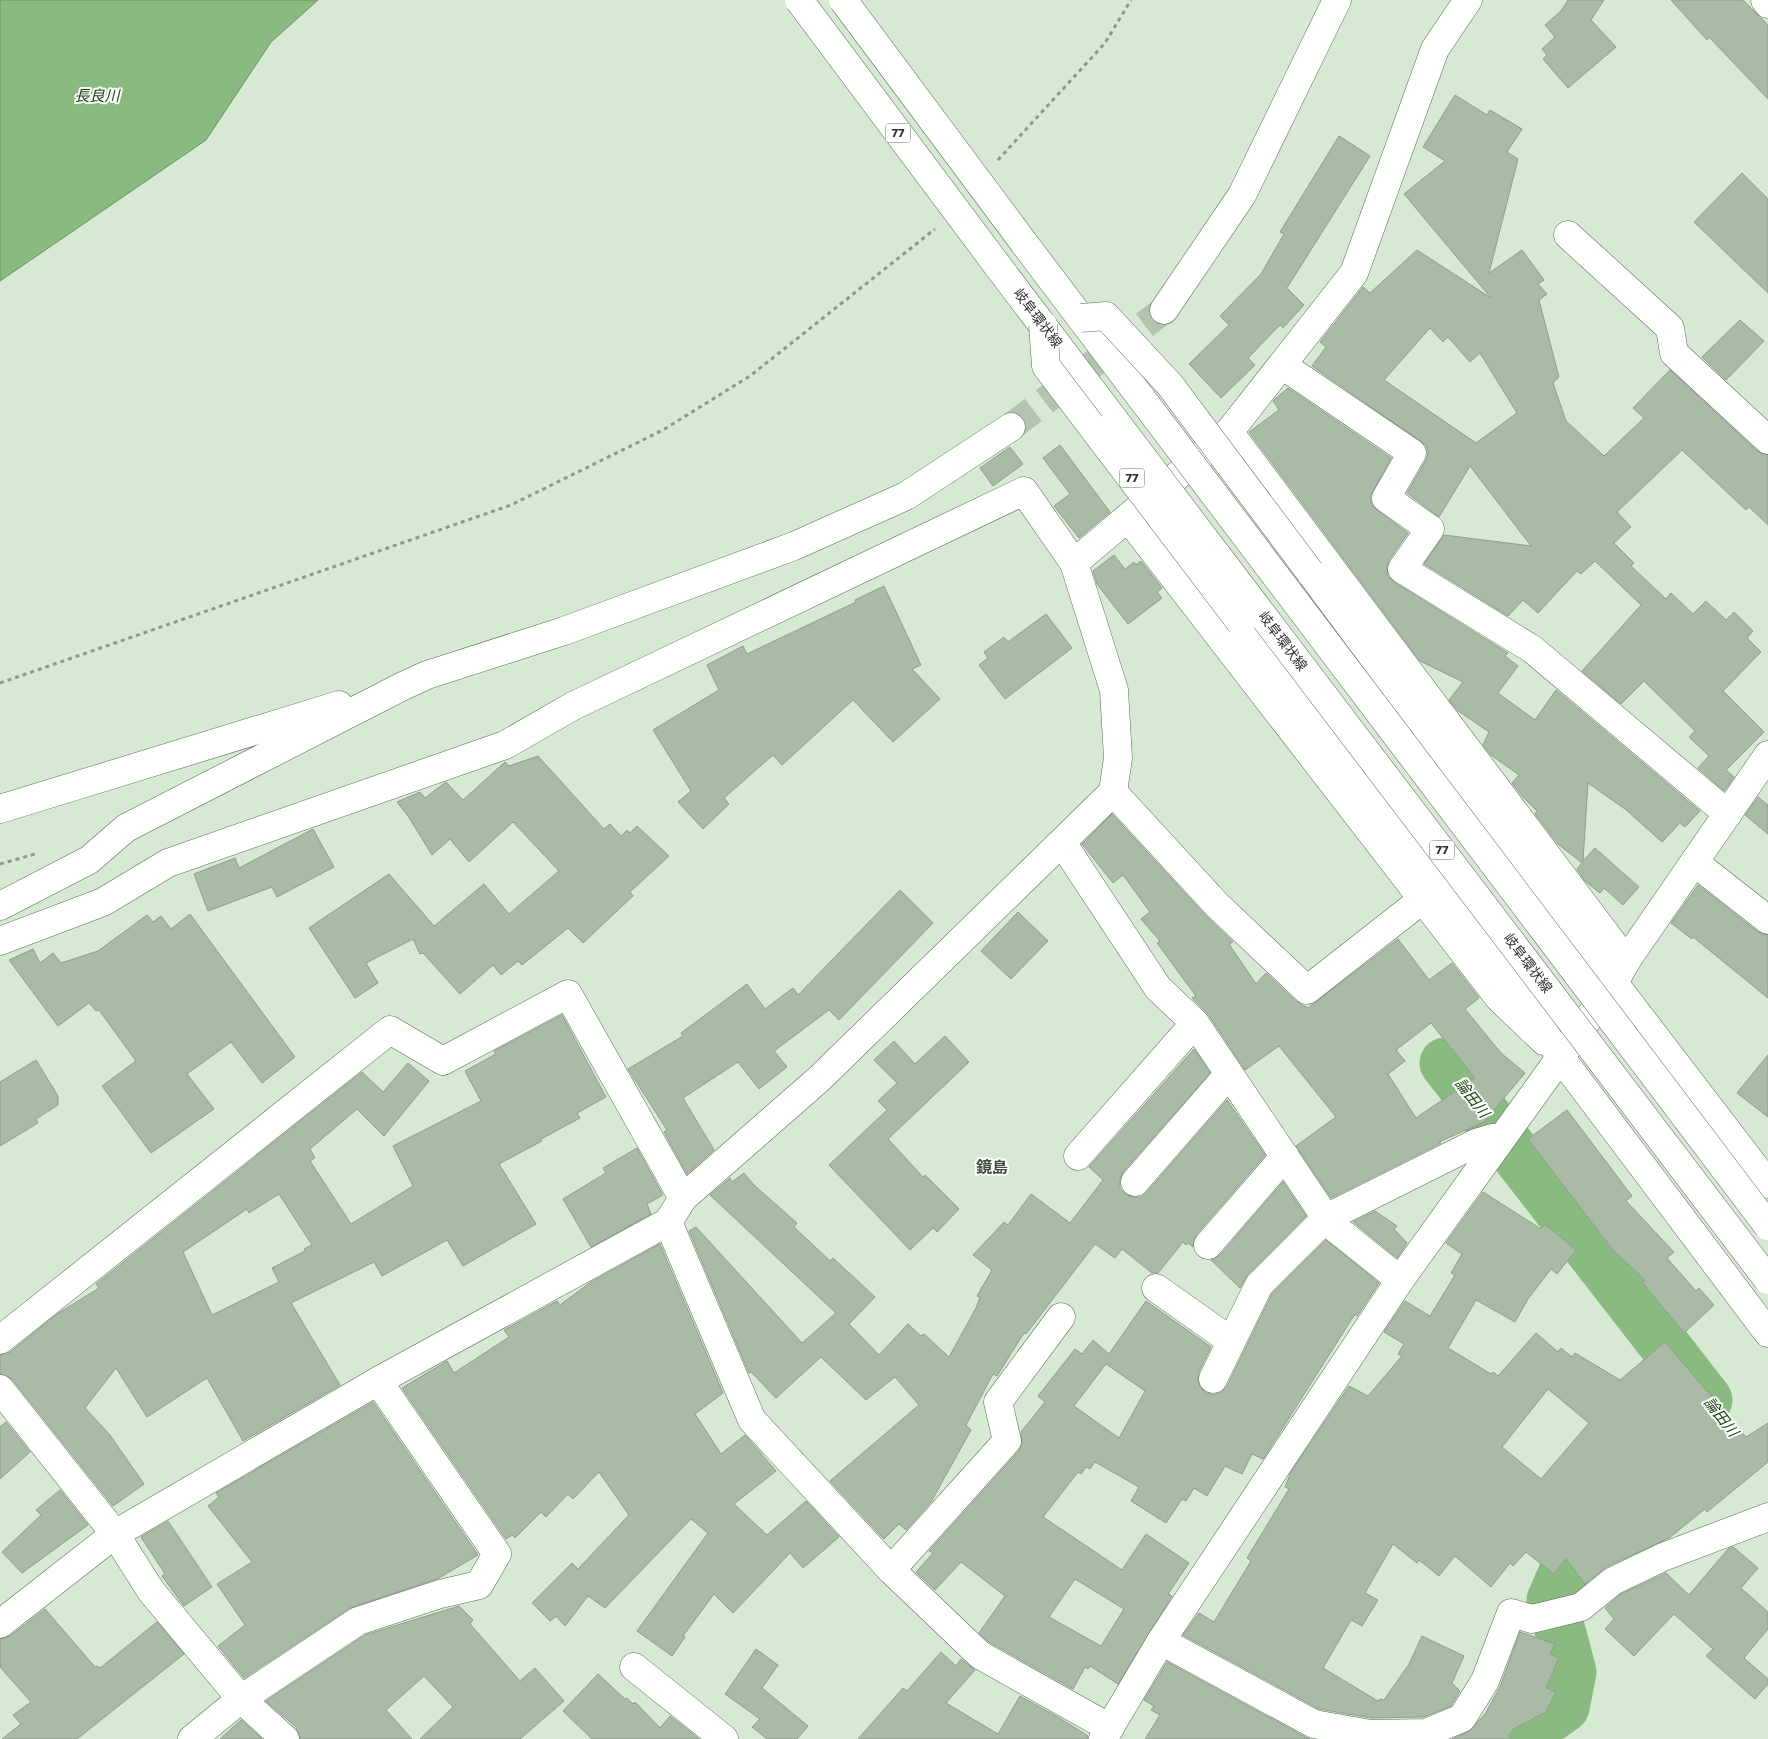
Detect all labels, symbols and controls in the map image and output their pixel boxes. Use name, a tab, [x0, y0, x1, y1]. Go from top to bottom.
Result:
water label: 長良川	[74, 86, 121, 104]
road number: 77	[886, 124, 910, 142]
street label: 岐阜環状線	[1011, 285, 1066, 351]
road number: 77	[1120, 468, 1144, 488]
street label: 岐阜環状線	[1256, 608, 1311, 674]
road number: 77	[1430, 840, 1454, 860]
street label: 岐阜環状線	[1501, 930, 1556, 996]
water label: 論田川	[1452, 1074, 1495, 1122]
district label: 鏡島	[976, 1157, 1008, 1176]
water label: 論田川	[1701, 1393, 1744, 1441]

